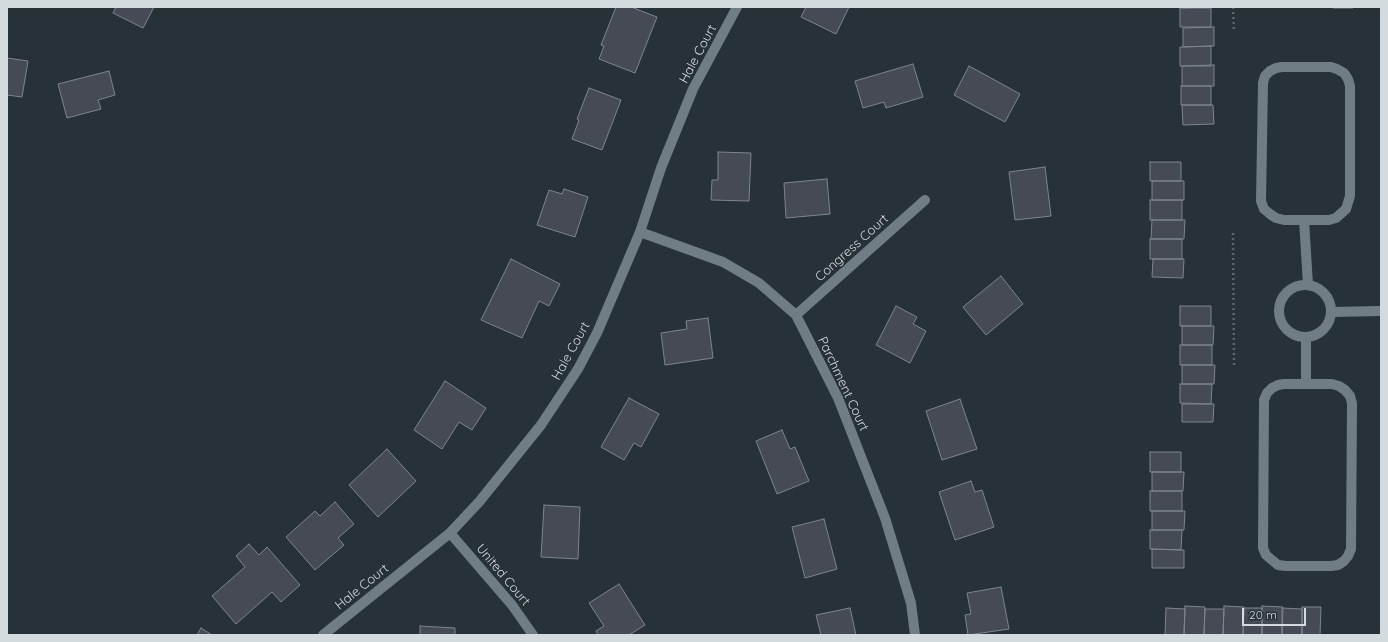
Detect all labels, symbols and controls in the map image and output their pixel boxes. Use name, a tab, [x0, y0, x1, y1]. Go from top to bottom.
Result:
street label: Hale Court	[676, 22, 720, 86]
street label: Congress Court	[812, 211, 892, 285]
street label: Hale Court	[549, 319, 593, 383]
street label: Parchment Court	[814, 334, 872, 434]
street label: United Court	[473, 541, 533, 609]
street label: Hale Court	[332, 561, 392, 613]
scale bar	[1244, 600, 1308, 626]
text: 20 m	[1249, 607, 1277, 622]

